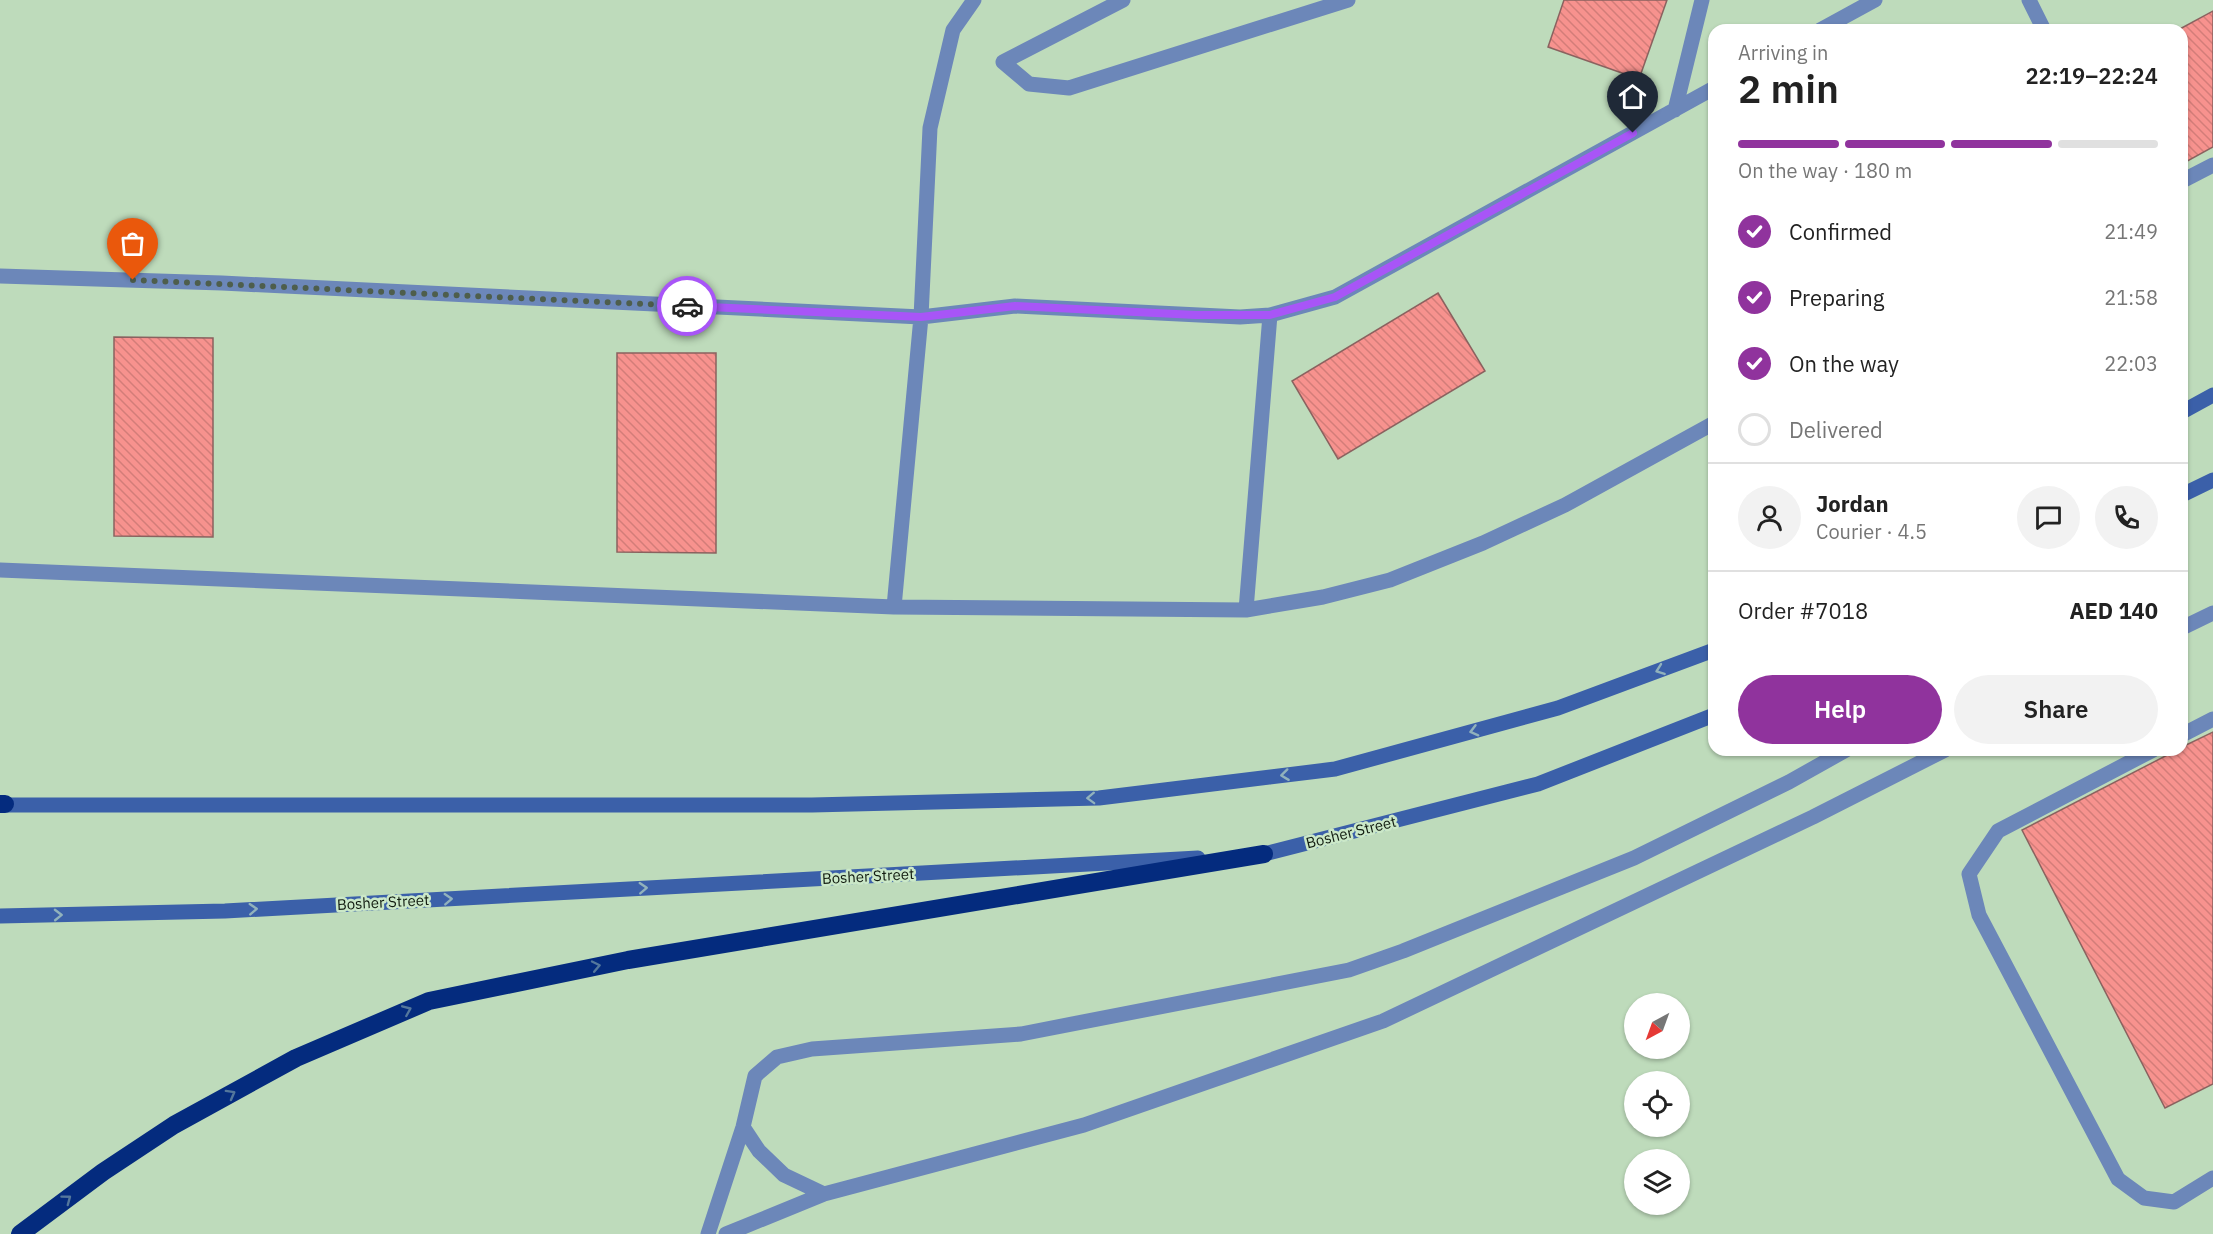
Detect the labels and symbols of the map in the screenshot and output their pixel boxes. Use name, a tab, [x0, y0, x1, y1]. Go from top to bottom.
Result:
pin	[1607, 71, 1658, 133]
pin	[107, 218, 158, 280]
courier	[657, 276, 717, 336]
one-way arrow	[1655, 663, 1665, 676]
one-way arrow	[1469, 723, 1479, 736]
one-way arrow	[1280, 768, 1289, 781]
one-way arrow	[1087, 792, 1096, 804]
street label: Bosher Street	[1304, 812, 1398, 852]
street label: Bosher Street	[821, 864, 915, 888]
one-way arrow	[638, 882, 647, 895]
street label: Bosher Street	[336, 890, 430, 914]
one-way arrow	[444, 892, 453, 905]
one-way arrow	[249, 903, 258, 916]
one-way arrow	[54, 908, 63, 921]
one-way arrow	[591, 960, 601, 973]
north arrow	[1624, 993, 1690, 1059]
one-way arrow	[400, 1005, 411, 1017]
one-way arrow	[224, 1090, 235, 1101]
one-way arrow	[60, 1195, 71, 1206]

